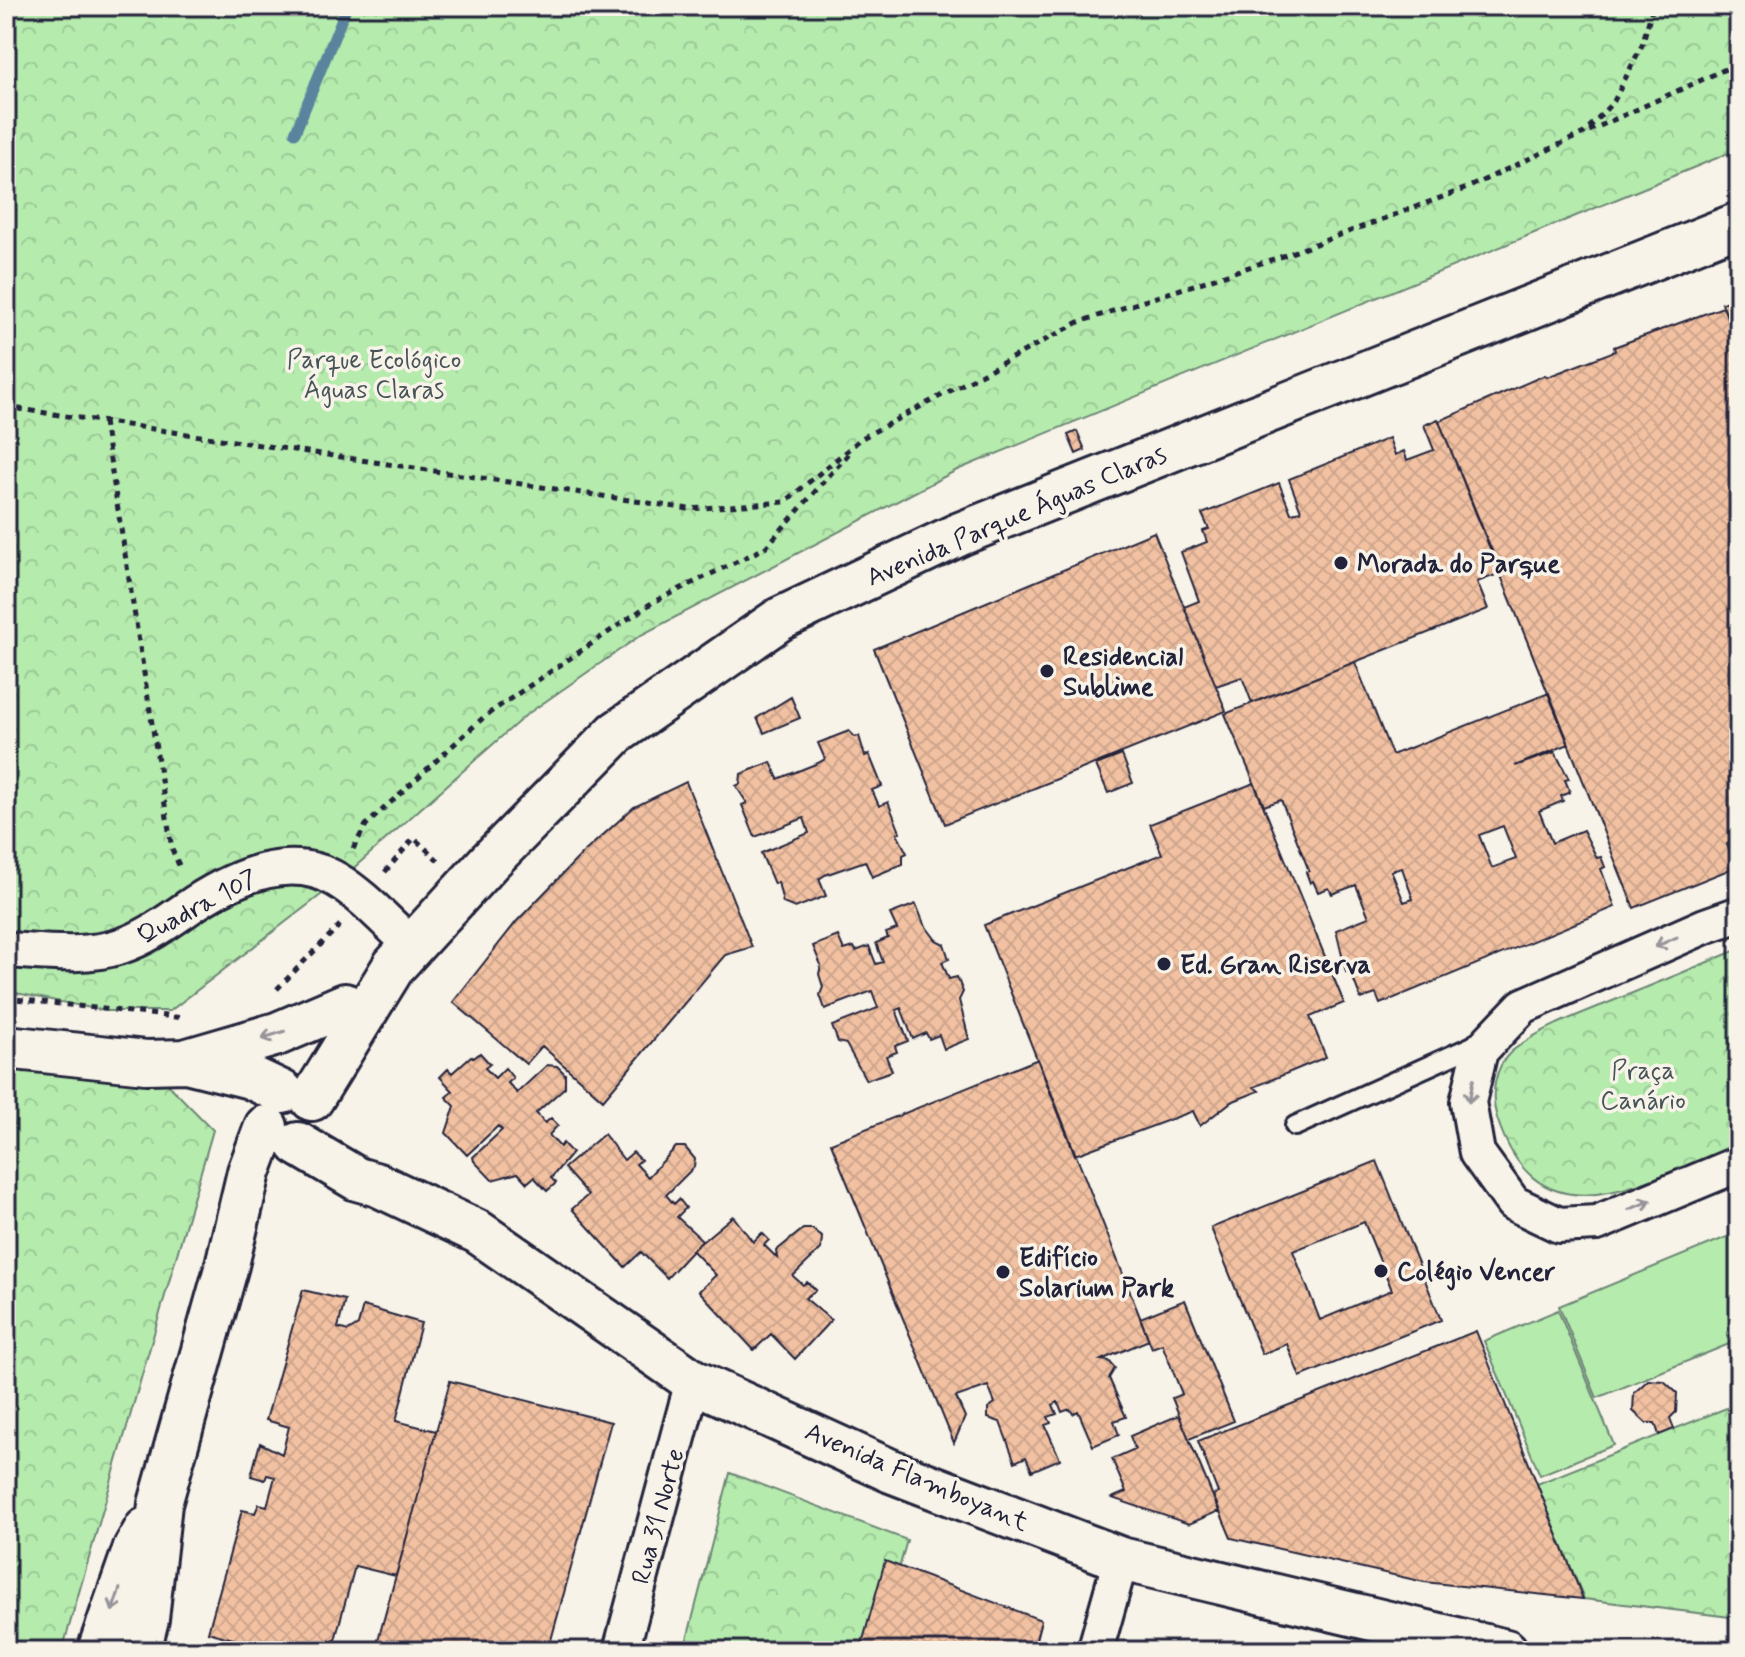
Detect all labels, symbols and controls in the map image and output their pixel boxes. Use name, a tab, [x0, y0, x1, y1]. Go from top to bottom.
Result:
park label: Parque Ecológico Águas Claras	[287, 344, 461, 408]
street label: Avenida Parque Águas Claras	[861, 437, 1172, 596]
place label: Morada do Parque	[1357, 548, 1560, 582]
marker: Morada do Parque	[1332, 554, 1350, 572]
place label: Residencial Sublime	[1063, 641, 1183, 705]
marker: Residencial Sublime	[1038, 662, 1056, 680]
street label: Quadra 107	[132, 862, 264, 954]
one-way arrow	[1655, 936, 1679, 951]
place label: Ed. Gran Riserva	[1180, 949, 1371, 983]
marker: Ed. Gran Riserva	[1155, 955, 1173, 973]
one-way arrow	[261, 1028, 287, 1043]
park label: Praça Canário	[1600, 1055, 1686, 1119]
one-way arrow	[1463, 1077, 1478, 1103]
one-way arrow	[1627, 1197, 1652, 1212]
place label: Edifício Solarium Park	[1019, 1242, 1174, 1306]
place label: Colégio Vencer	[1397, 1256, 1555, 1291]
marker: Colégio Vencer	[1372, 1262, 1390, 1280]
marker: Edifício Solarium Park	[994, 1263, 1012, 1281]
street label: Avenida Flamboyant	[799, 1415, 1033, 1540]
street label: Rua 31 Norte	[625, 1445, 693, 1588]
one-way arrow	[108, 1587, 123, 1612]

